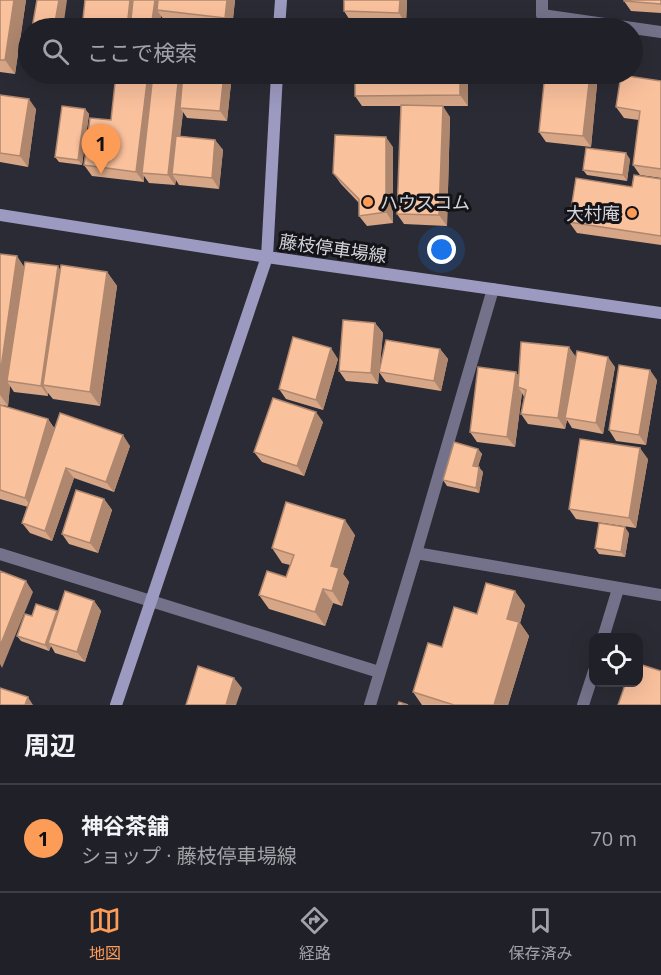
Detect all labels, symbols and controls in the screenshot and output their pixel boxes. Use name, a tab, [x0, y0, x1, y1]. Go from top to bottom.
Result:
search box	[18, 18, 643, 84]
icon: search	[39, 35, 72, 68]
text: ここで検索	[87, 37, 197, 67]
pin: 1	[82, 124, 120, 174]
place label: ハウスコム	[380, 190, 470, 214]
marker: ハウスコム	[361, 195, 375, 209]
place label: 大村庵	[566, 201, 620, 225]
marker: 大村庵	[625, 206, 639, 220]
street label: 藤枝停車場線	[278, 229, 388, 267]
your location	[427, 235, 456, 264]
map controls	[589, 633, 643, 687]
button: locate	[589, 633, 643, 687]
text: 周辺	[24, 727, 76, 763]
text: 神谷茶舗	[81, 810, 169, 840]
text: 1	[38, 825, 49, 852]
text: 70 m	[590, 825, 637, 852]
text: ショップ · 藤枝停車場線	[81, 842, 297, 869]
tab: 地図	[88, 904, 121, 964]
tab: 経路	[298, 904, 331, 964]
tab: 保存済み	[508, 904, 572, 964]

